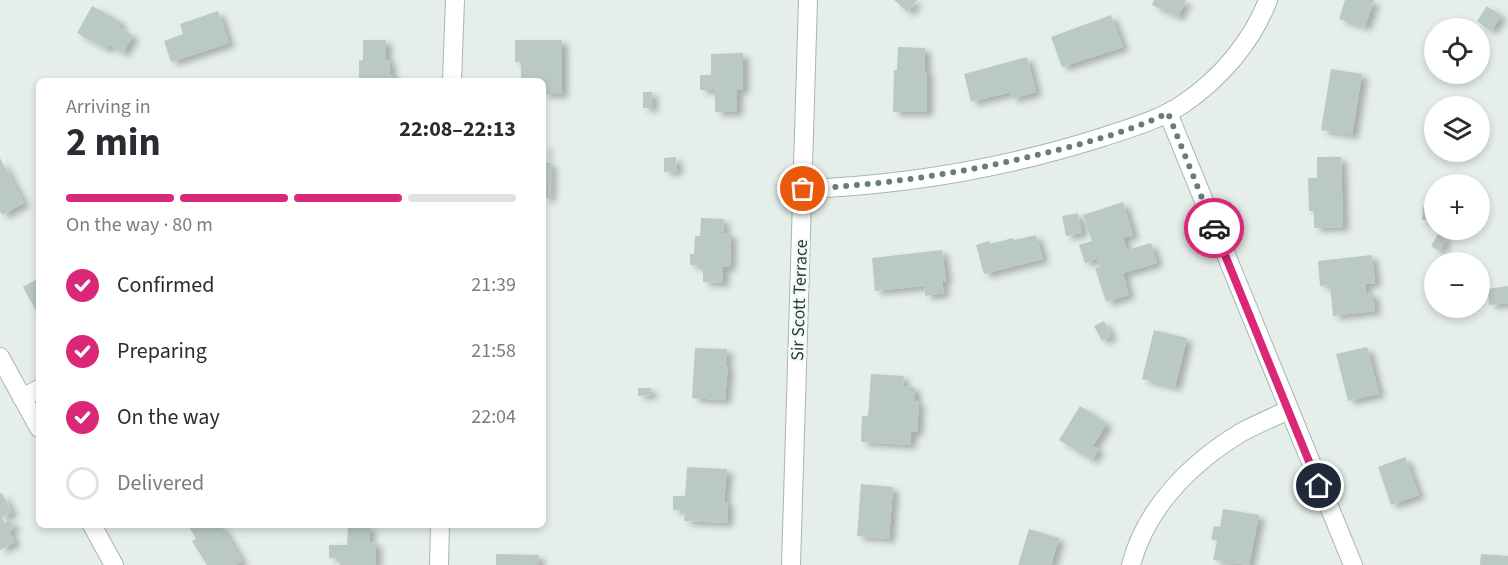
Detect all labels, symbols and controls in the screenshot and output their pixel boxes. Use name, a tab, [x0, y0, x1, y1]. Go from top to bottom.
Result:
map controls	[1424, 18, 1490, 318]
button: locate	[1424, 18, 1490, 84]
text: Arriving in	[66, 93, 151, 121]
button: layers	[1424, 96, 1490, 162]
text: 22:08–22:13	[399, 113, 516, 145]
text: 2 min	[66, 115, 161, 171]
pin	[777, 163, 828, 214]
icon: bag	[786, 172, 819, 205]
button: +	[1424, 174, 1490, 240]
courier	[1184, 198, 1244, 258]
text: On the way · 80 m	[66, 211, 213, 239]
icon: car	[1198, 212, 1231, 245]
street label: Sir Scott Terrace	[785, 239, 814, 361]
button: −	[1424, 252, 1490, 318]
icon: check	[66, 269, 99, 302]
text: Confirmed	[117, 269, 214, 301]
text: 21:39	[471, 271, 516, 299]
icon: check	[66, 335, 99, 368]
text: Preparing	[117, 335, 207, 367]
text: 21:58	[471, 337, 516, 365]
icon: check	[66, 401, 99, 434]
text: On the way	[117, 401, 220, 433]
text: 22:04	[471, 403, 516, 431]
pin	[1293, 460, 1344, 511]
text: Delivered	[117, 467, 204, 499]
icon: home	[1302, 469, 1335, 502]

